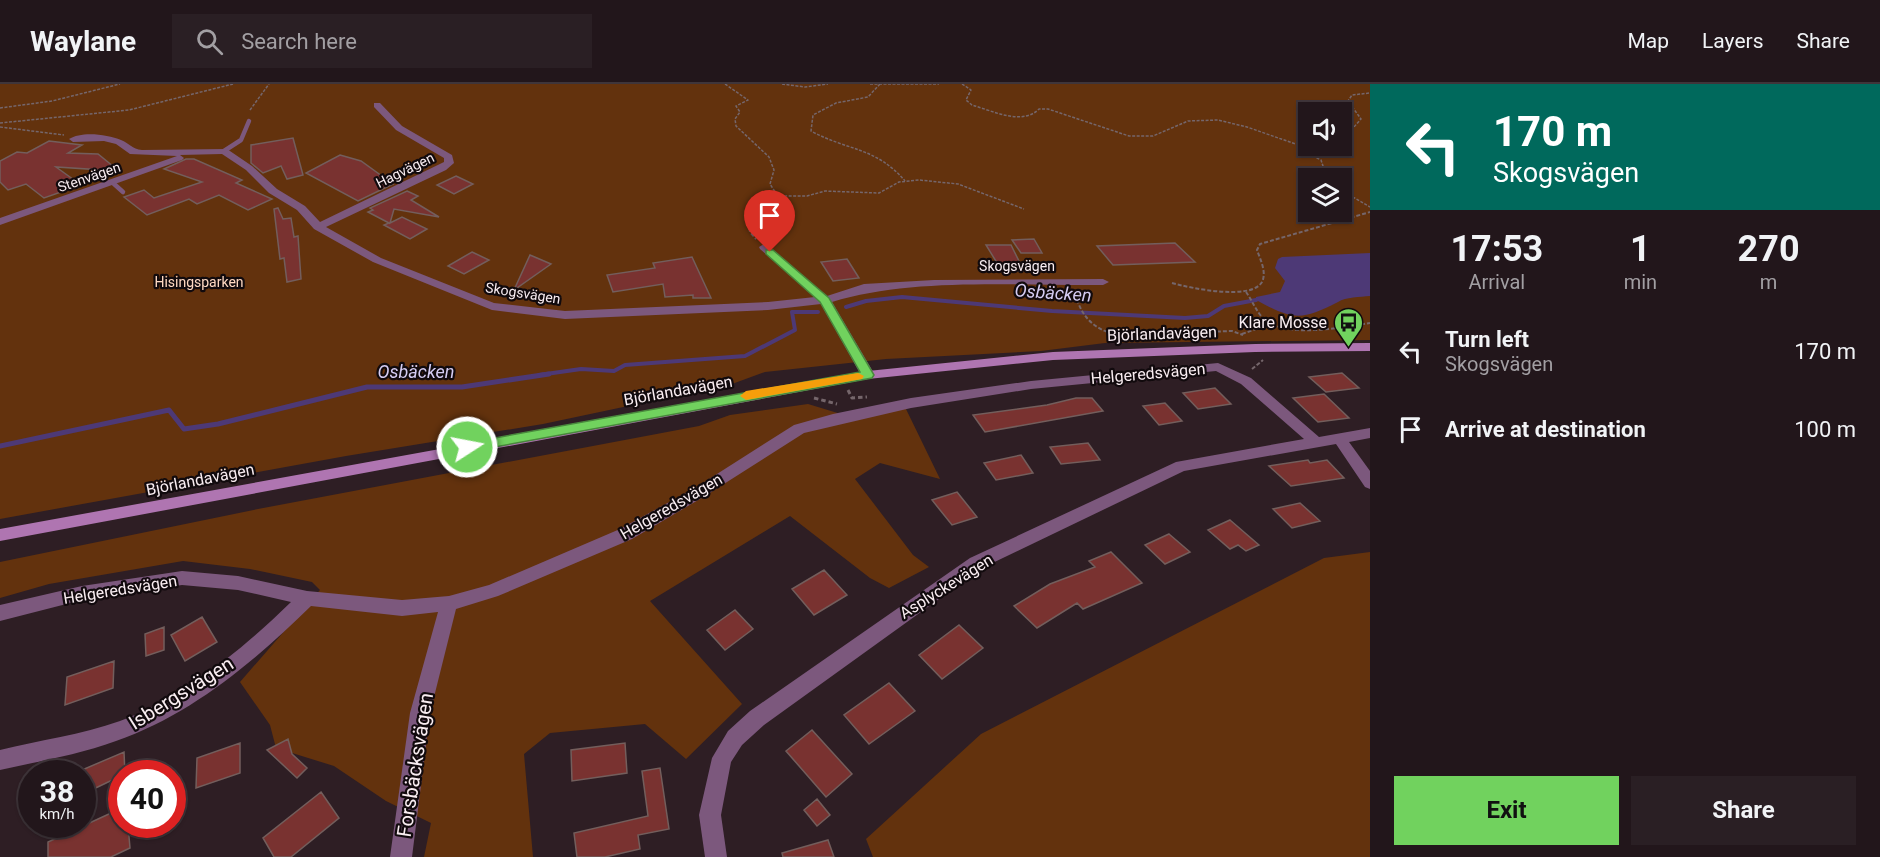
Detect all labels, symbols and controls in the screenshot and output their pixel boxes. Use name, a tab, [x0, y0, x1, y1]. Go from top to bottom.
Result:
search box	[172, 14, 592, 68]
text: Waylane	[30, 25, 136, 58]
icon: search	[193, 25, 226, 58]
text: Search here	[241, 29, 357, 54]
text: Map	[1627, 29, 1669, 53]
text: Layers	[1702, 29, 1763, 53]
text: Share	[1796, 29, 1850, 53]
map controls	[1298, 102, 1352, 222]
button: sound	[1298, 102, 1352, 156]
text: 170 m	[1493, 107, 1612, 156]
icon: left	[1394, 108, 1472, 186]
street label: Hagvägen	[373, 149, 437, 191]
text: Skogsvägen	[1493, 157, 1639, 189]
street label: Stenvägen	[55, 159, 123, 195]
button: layers	[1298, 168, 1352, 222]
pin	[744, 190, 795, 252]
icon: arrive	[753, 199, 786, 232]
text: 17:53	[1450, 228, 1543, 270]
text: 1	[1630, 228, 1651, 270]
text: 270	[1738, 228, 1800, 270]
street label: Skogsvägen	[979, 258, 1055, 274]
text: Arrival	[1468, 270, 1525, 294]
text: min	[1624, 270, 1657, 294]
text: m	[1760, 270, 1777, 294]
park label: Hisingsparken	[154, 274, 244, 290]
street label: Skogsvägen	[484, 279, 562, 307]
water label: Osbäcken	[1014, 279, 1092, 306]
bus stop icon: Klare Mosse	[1332, 306, 1364, 348]
place label: Klare Mosse	[1239, 313, 1327, 332]
street label: Björlandavägen	[1107, 322, 1217, 345]
text: Turn left	[1445, 327, 1529, 352]
icon: left	[1394, 335, 1427, 368]
text: 170 m	[1794, 339, 1856, 364]
text: Skogsvägen	[1445, 352, 1553, 376]
street label: Helgeredsvägen	[1090, 359, 1206, 388]
water label: Osbäcken	[377, 361, 455, 382]
street label: Björlandavägen	[622, 372, 734, 409]
icon: arrive	[1394, 413, 1427, 446]
position arrow	[435, 415, 499, 479]
text: Arrive at destination	[1445, 417, 1646, 442]
text: 100 m	[1794, 417, 1856, 442]
street label: Björlandavägen	[144, 460, 256, 499]
street label: Helgeredsvägen	[617, 469, 726, 543]
street label: Asplyckevägen	[896, 550, 996, 623]
street label: Helgeredsvägen	[62, 571, 178, 608]
street label: Isbergsvägen	[124, 651, 238, 735]
street label: Forsbäcksvägen	[392, 691, 438, 839]
speed limit sign: 40	[108, 760, 186, 838]
text: 38	[40, 774, 74, 809]
button: Exit	[1394, 776, 1619, 845]
button: Share	[1631, 776, 1856, 845]
text: km/h	[39, 805, 75, 823]

